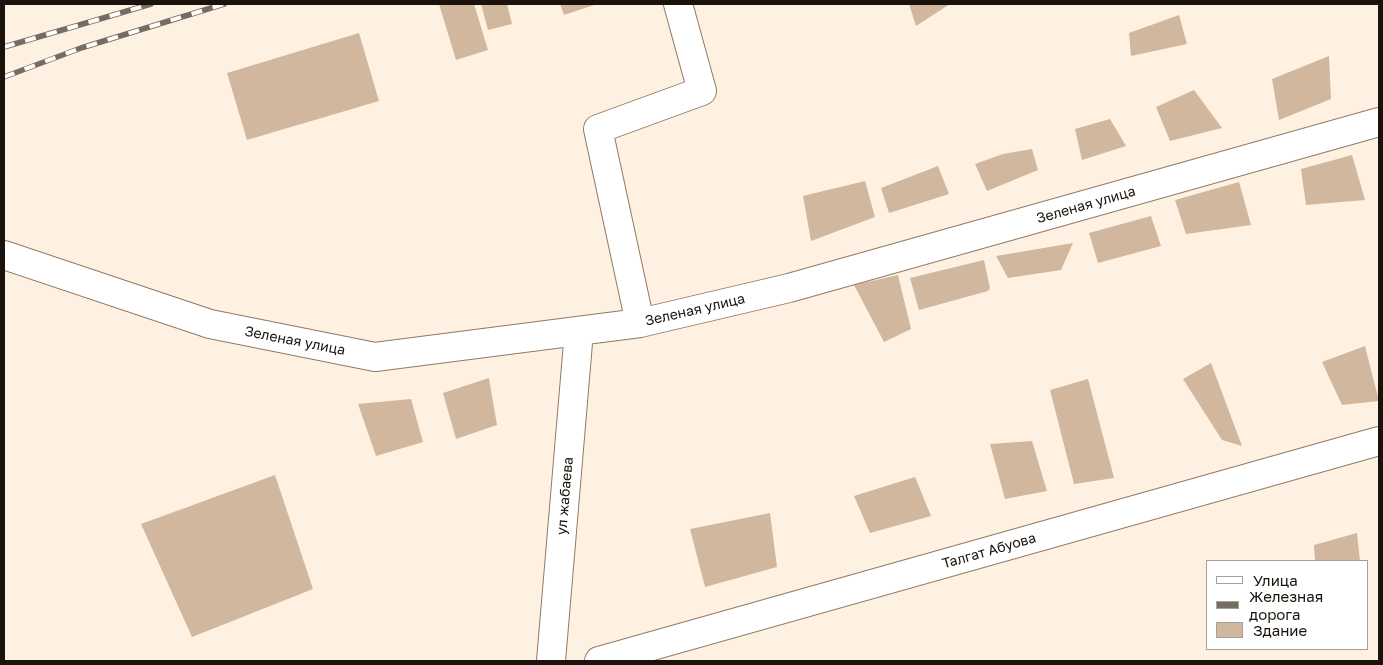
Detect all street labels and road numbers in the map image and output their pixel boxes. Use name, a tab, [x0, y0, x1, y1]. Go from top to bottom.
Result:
street label: Зеленая улица	[1035, 183, 1137, 227]
street label: Зеленая улица	[643, 290, 747, 330]
street label: Зеленая улица	[243, 323, 347, 359]
street label: ул жабаева	[553, 456, 577, 536]
street label: Талгат Абуова	[940, 530, 1038, 572]

